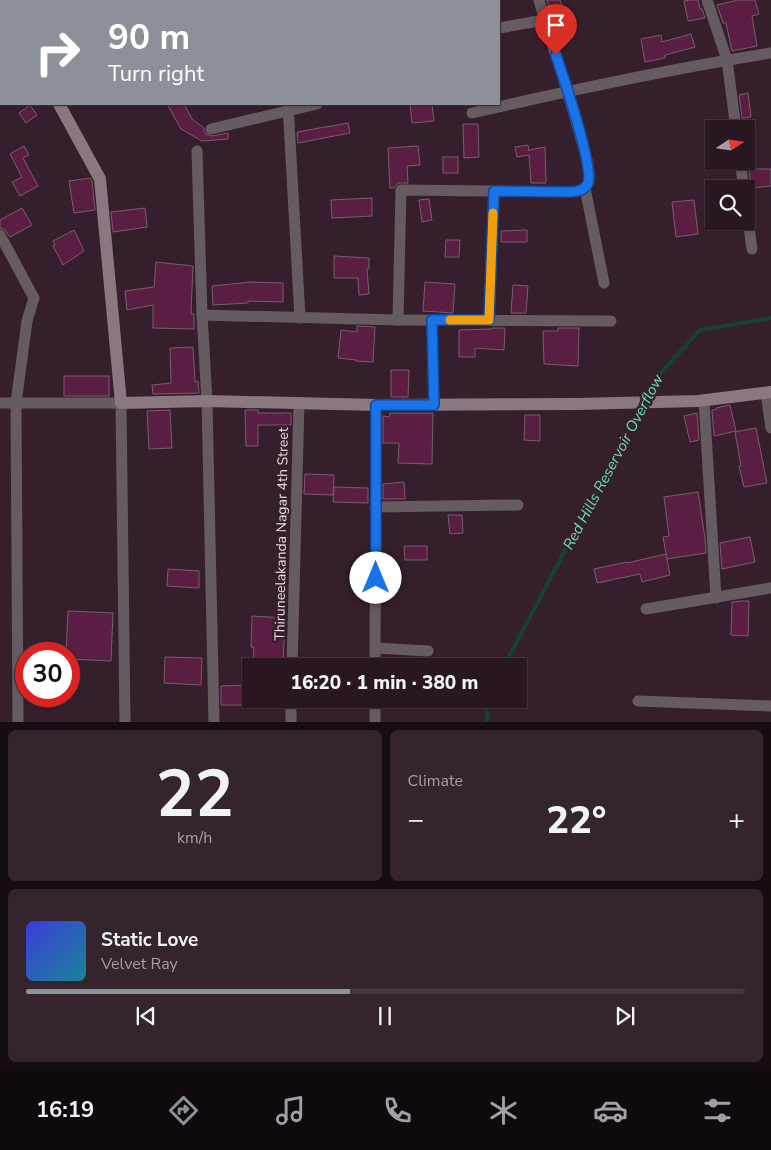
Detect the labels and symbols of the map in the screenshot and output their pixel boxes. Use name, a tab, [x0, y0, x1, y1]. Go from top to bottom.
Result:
pin	[535, 4, 577, 55]
north arrow	[705, 120, 755, 170]
water label: Red Hills Reservoir Overflow	[558, 371, 668, 553]
street label: Thiruneelakanda Nagar 4th Street	[270, 427, 293, 641]
position arrow	[349, 551, 401, 603]
speed limit sign: 30	[15, 642, 80, 707]

